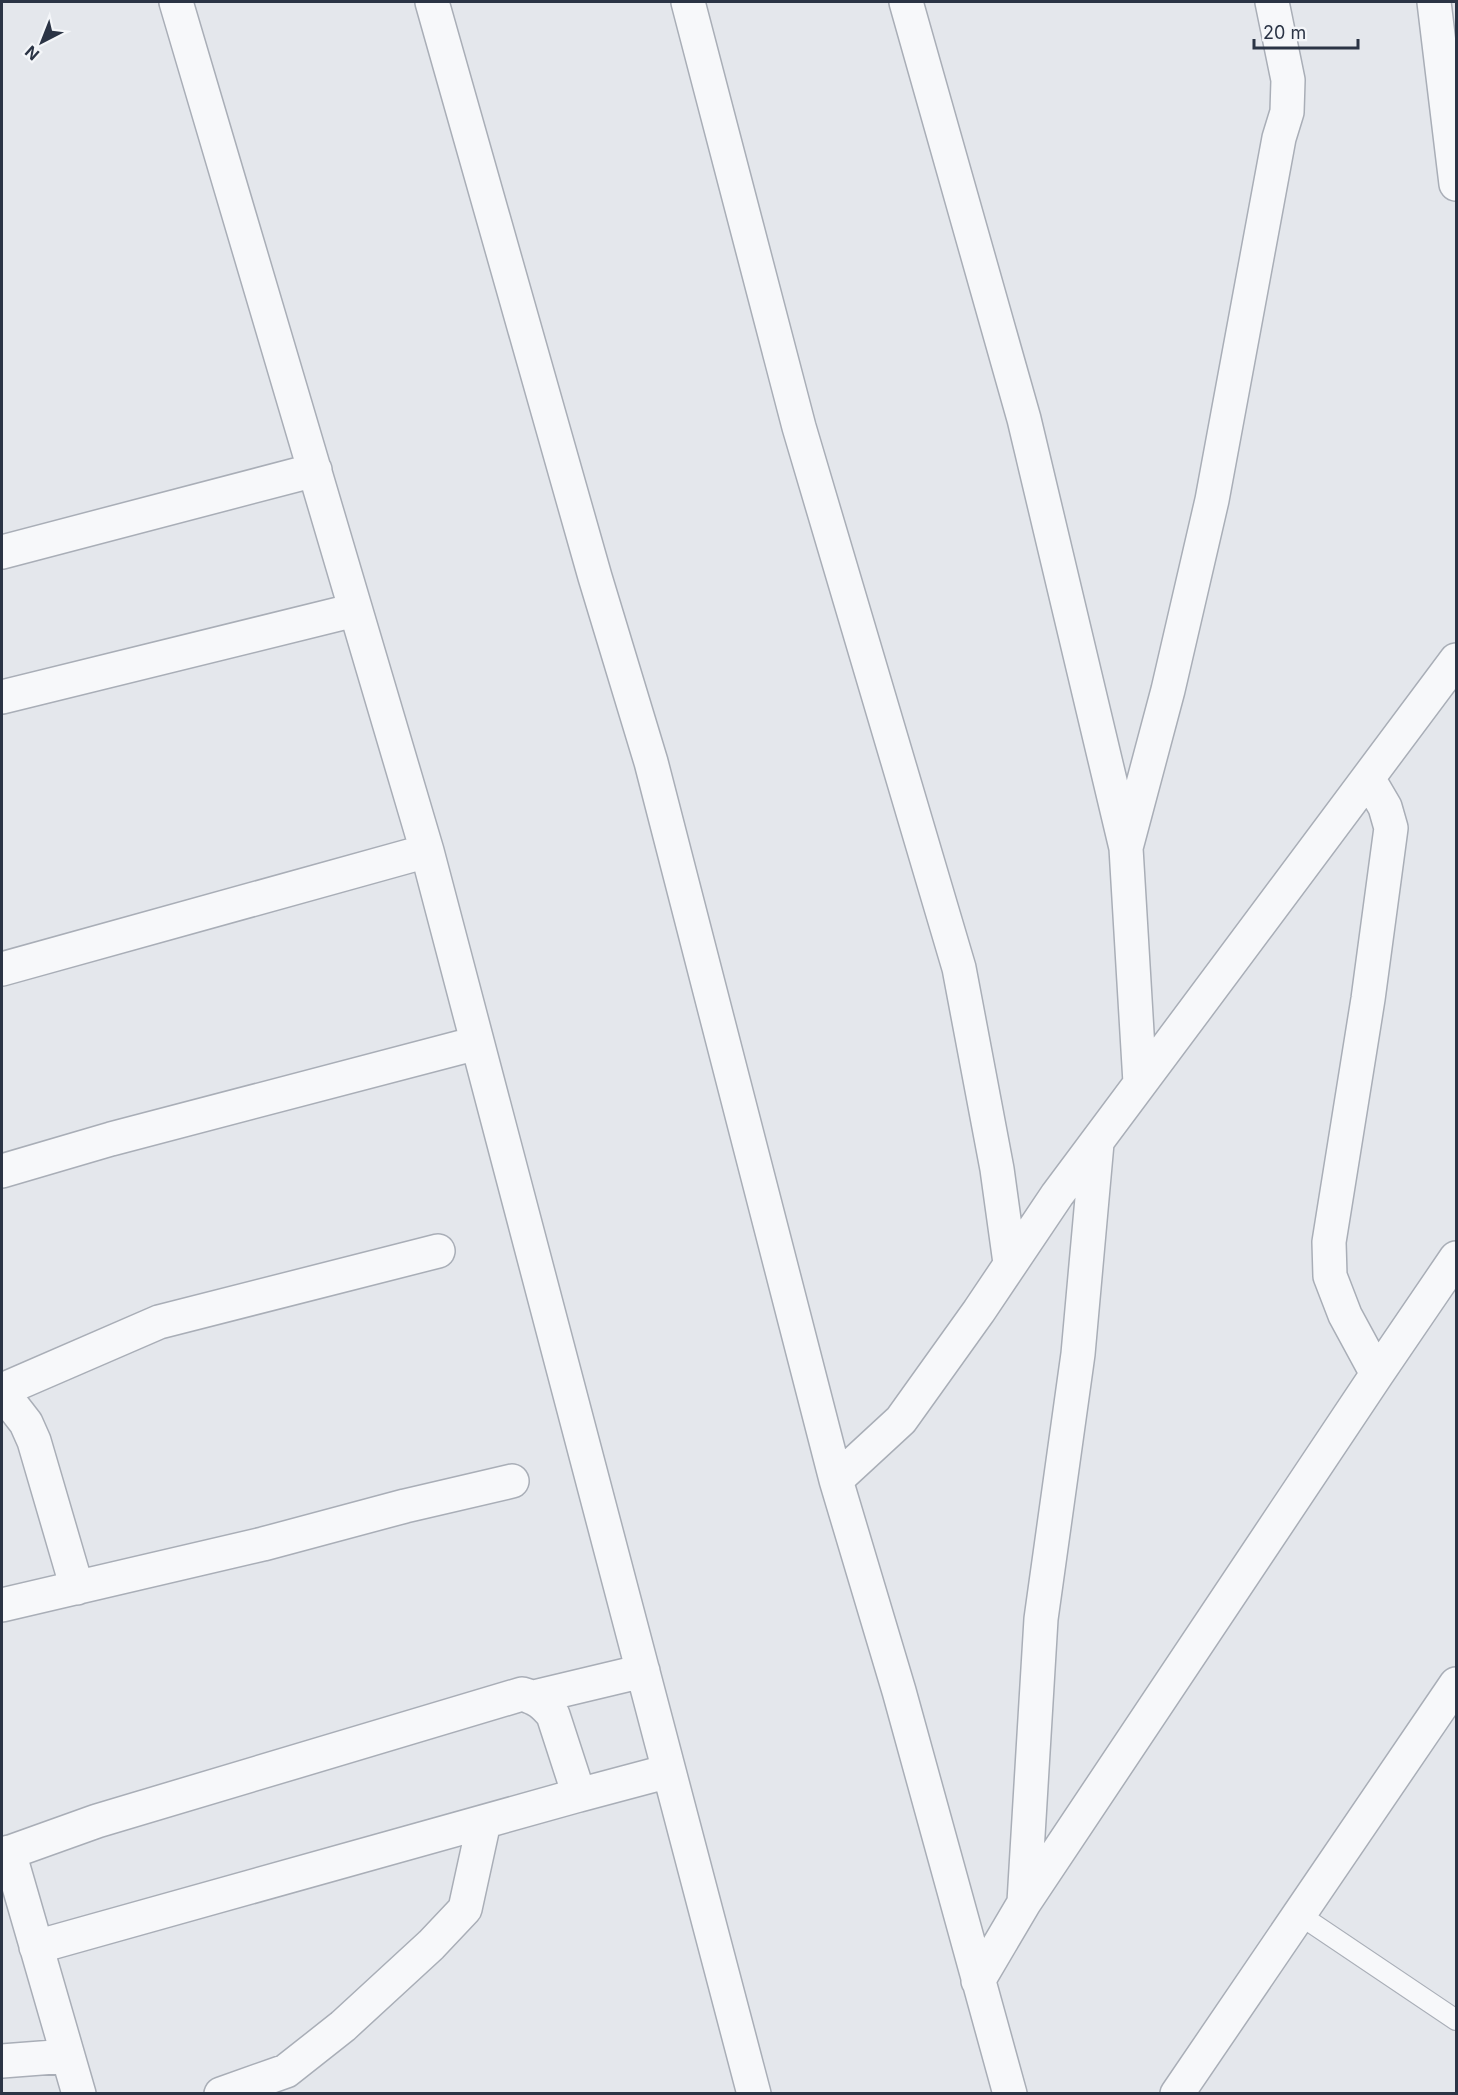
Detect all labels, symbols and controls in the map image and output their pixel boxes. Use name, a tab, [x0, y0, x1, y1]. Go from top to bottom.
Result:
north arrow	[12, 12, 72, 72]
scale bar	[1254, 12, 1358, 50]
text: 20 m	[1263, 22, 1306, 43]
text: N	[21, 42, 43, 65]

